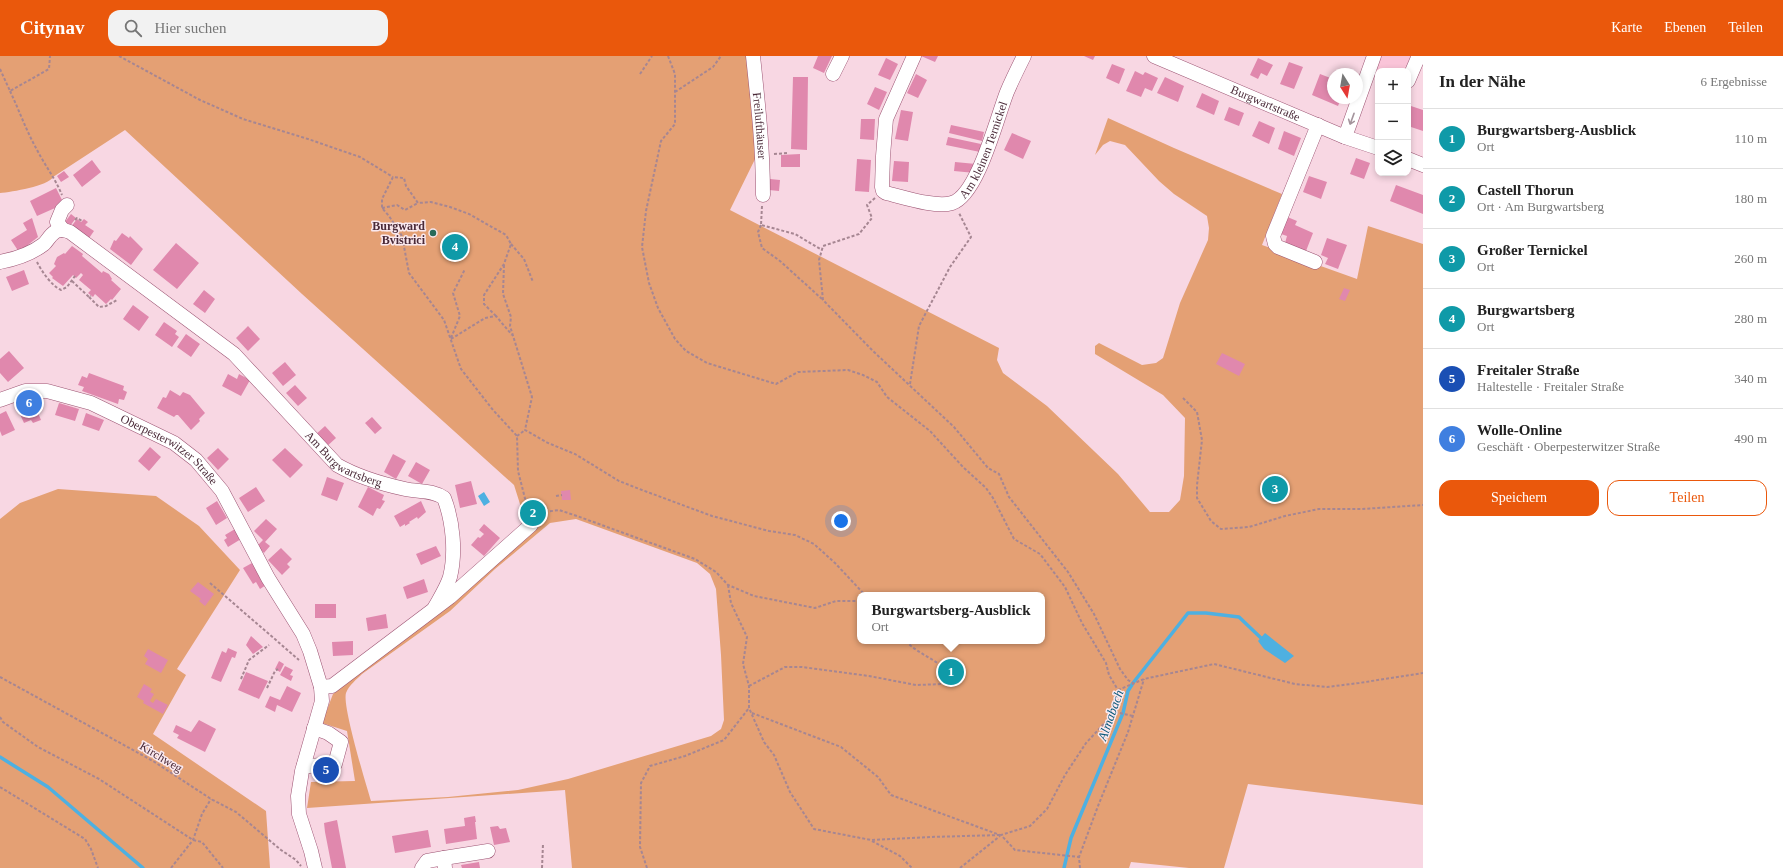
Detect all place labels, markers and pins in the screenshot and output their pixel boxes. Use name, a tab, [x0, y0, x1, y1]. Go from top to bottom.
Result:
place label: Burgward Bvistrici	[372, 219, 426, 247]
marker: Burgward Bvistrici	[428, 228, 438, 238]
pin: 4	[442, 232, 468, 262]
pin: 6	[16, 388, 42, 418]
pin: 3	[1262, 474, 1288, 504]
pin: 2	[520, 498, 546, 528]
pin: 1	[938, 657, 964, 687]
pin: 5	[313, 755, 339, 785]

